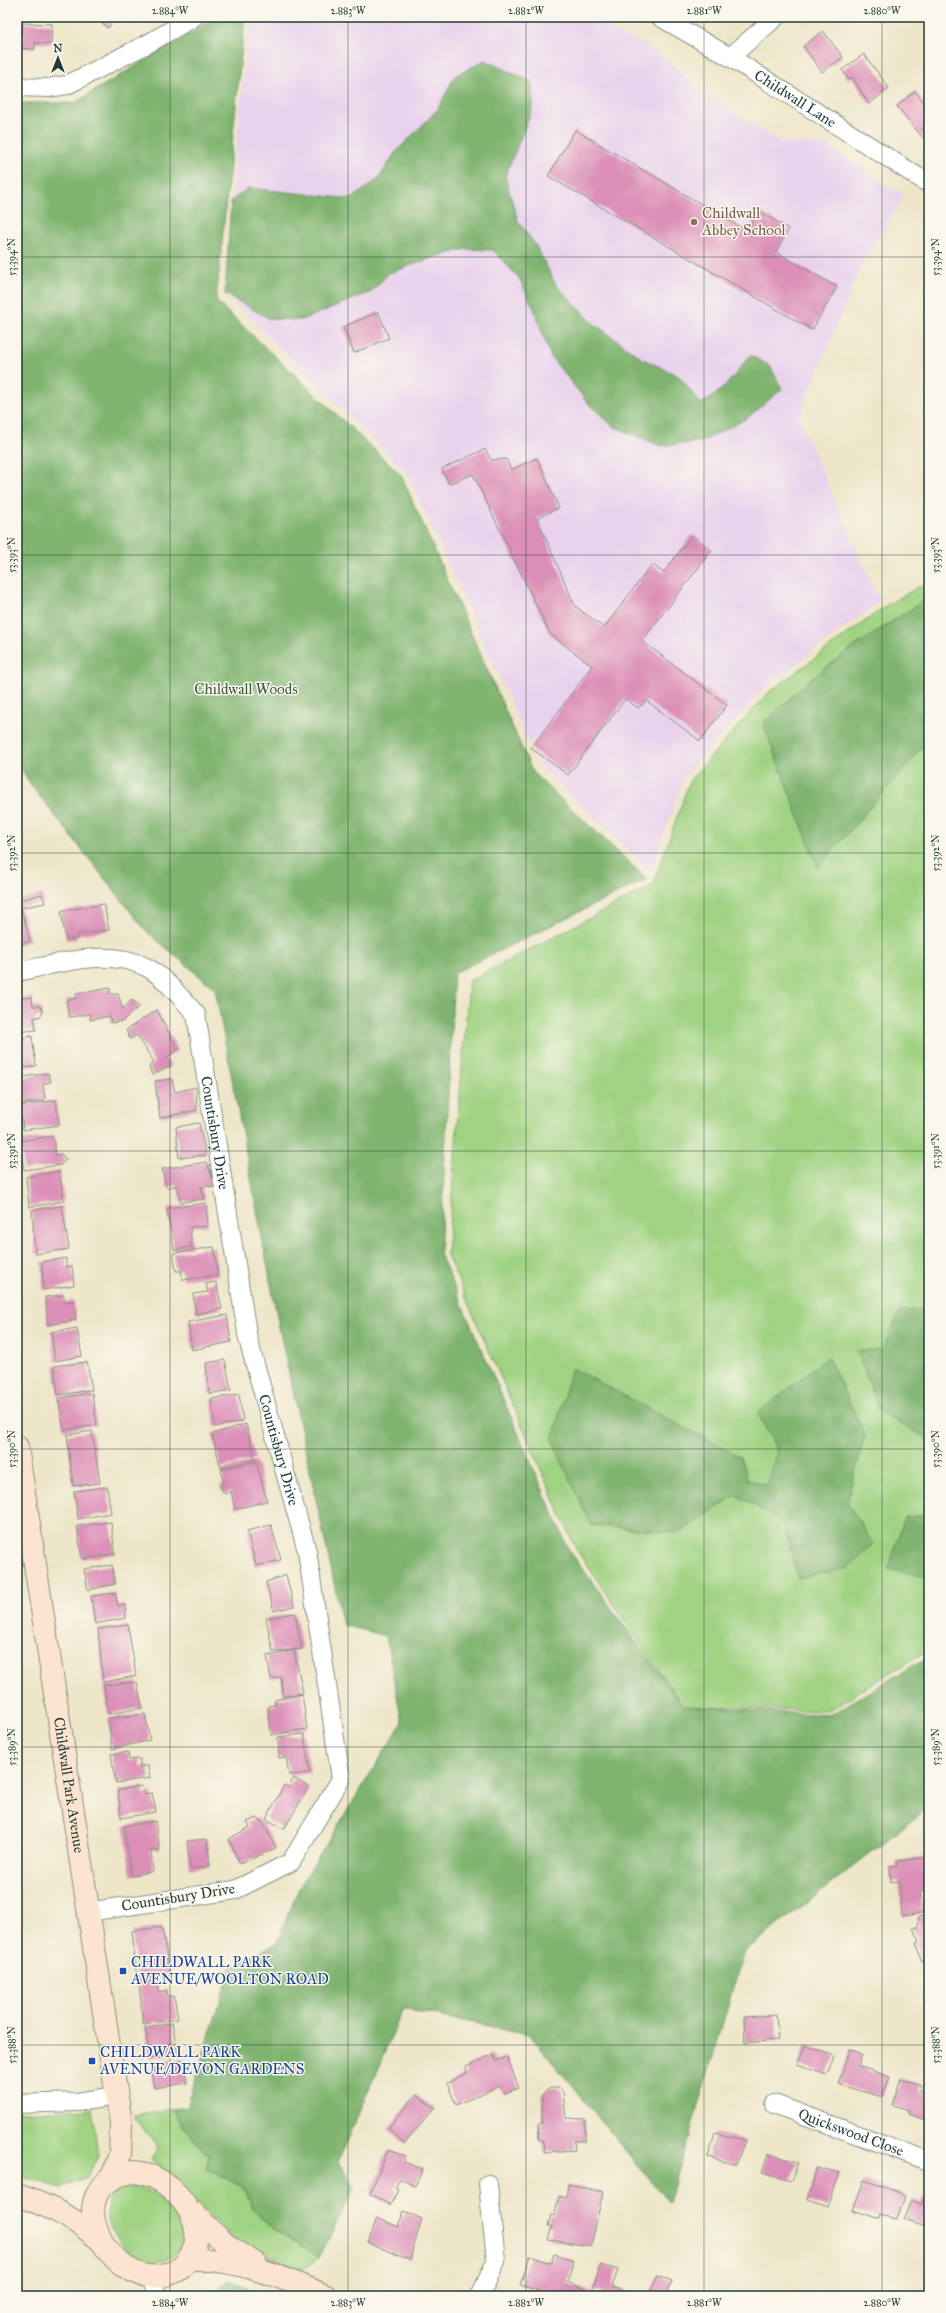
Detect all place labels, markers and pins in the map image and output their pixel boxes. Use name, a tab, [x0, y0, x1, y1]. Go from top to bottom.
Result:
place label: Childwall Abbey School	[701, 204, 787, 239]
marker: Childwall Abbey School	[689, 217, 699, 227]
place label: CHILDWALL PARK AVENUE/WOOLTON ROAD	[130, 1953, 329, 1988]
marker: CHILDWALL PARK AVENUE/WOOLTON ROAD	[118, 1966, 128, 1976]
place label: CHILDWALL PARK AVENUE/DEVON GARDENS	[99, 2043, 304, 2078]
marker: CHILDWALL PARK AVENUE/DEVON GARDENS	[87, 2056, 97, 2066]

